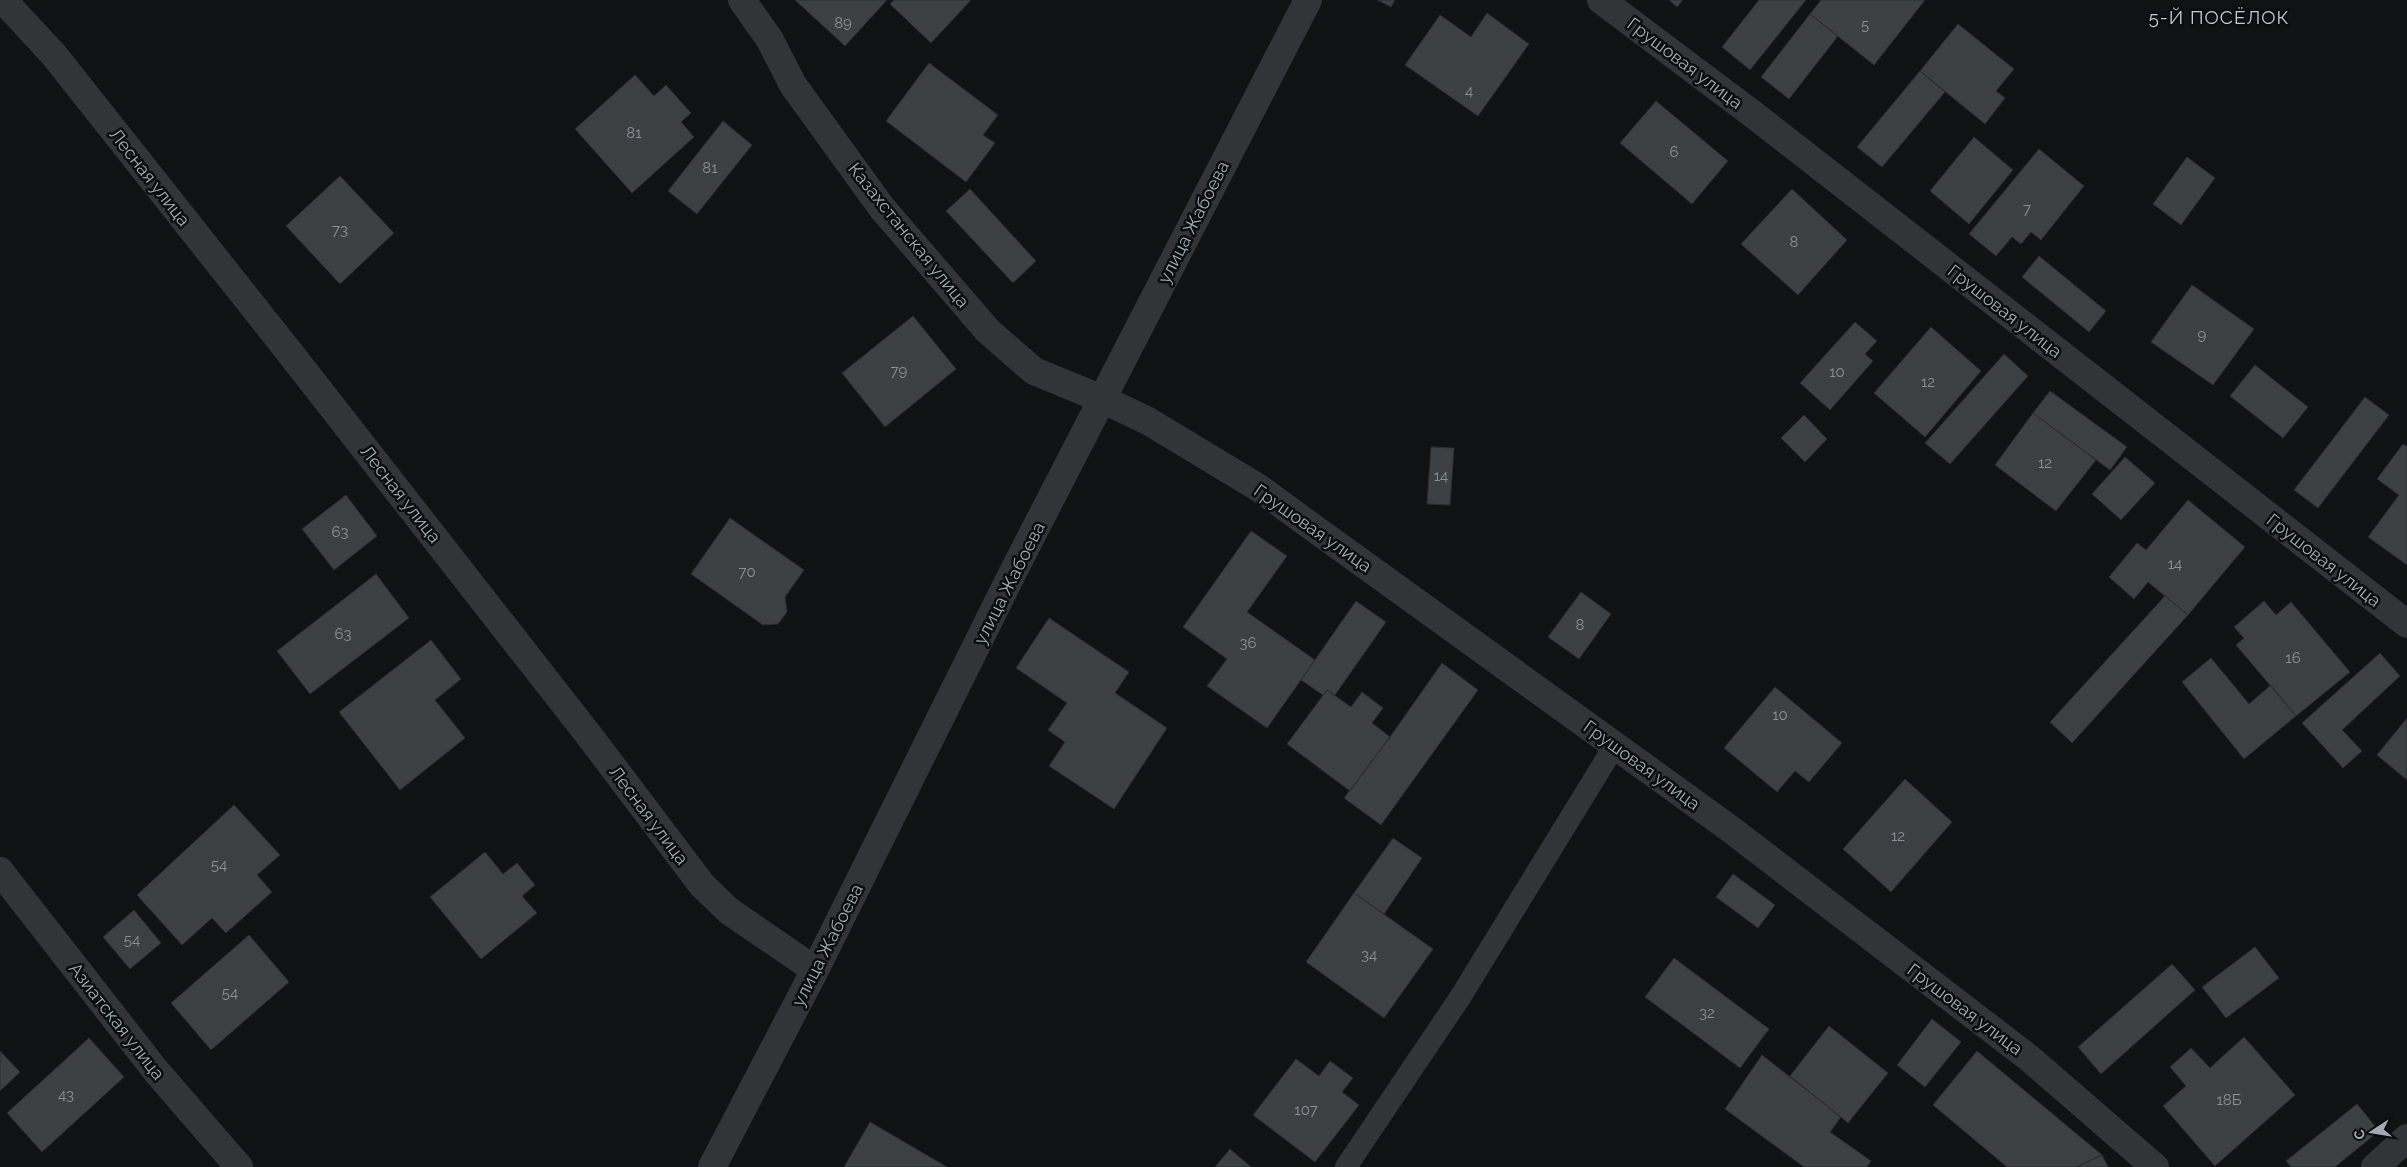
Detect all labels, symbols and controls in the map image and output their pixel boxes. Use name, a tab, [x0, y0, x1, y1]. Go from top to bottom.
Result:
district label: 5-Й ПОСЁЛОК	[2148, 6, 2290, 28]
street label: Грушовая улица	[1623, 13, 1747, 113]
house number: 89	[834, 14, 852, 32]
house number: 5	[1861, 16, 1869, 34]
house number: 4	[1465, 82, 1473, 100]
street label: Лесная улица	[105, 124, 195, 230]
house number: 81	[626, 124, 642, 142]
house number: 6	[1669, 143, 1679, 161]
street label: улица Жабоева	[1153, 157, 1233, 287]
street label: Казахстанская улица	[844, 158, 974, 312]
house number: 81	[702, 159, 718, 177]
house number: 7	[2023, 200, 2031, 218]
house number: 73	[332, 221, 348, 239]
house number: 8	[1790, 233, 1799, 251]
street label: Грушовая улица	[1944, 260, 2066, 362]
house number: 9	[2198, 326, 2207, 344]
house number: 79	[891, 362, 908, 380]
house number: 10	[1829, 363, 1845, 381]
house number: 12	[1921, 373, 1935, 391]
street label: Лесная улица	[356, 441, 446, 547]
house number: 12	[2038, 454, 2052, 472]
house number: 14	[1434, 467, 1448, 485]
street label: Грушовая улица	[1250, 480, 1376, 576]
street label: Грушовая улица	[2263, 509, 2385, 611]
street label: улица Жабоева	[969, 518, 1049, 648]
house number: 63	[331, 523, 349, 541]
house number: 14	[2168, 555, 2182, 573]
house number: 70	[738, 563, 756, 581]
house number: 8	[1576, 616, 1585, 634]
house number: 63	[334, 625, 352, 643]
house number: 36	[1239, 634, 1257, 652]
house number: 16	[2285, 649, 2301, 667]
house number: 10	[1772, 706, 1788, 724]
street label: Грушовая улица	[1580, 716, 1704, 814]
street label: Лесная улица	[605, 761, 693, 869]
house number: 12	[1891, 827, 1905, 845]
house number: 54	[211, 856, 227, 874]
street label: улица Жабоева	[787, 880, 867, 1010]
house number: 54	[124, 931, 140, 949]
house number: 34	[1361, 946, 1377, 964]
street label: Азиатская улица	[65, 958, 169, 1084]
street label: Грушовая улица	[1903, 959, 2027, 1059]
house number: 54	[222, 984, 238, 1002]
house number: 32	[1699, 1004, 1715, 1022]
house number: 43	[58, 1086, 74, 1104]
house number: 18Б	[2216, 1091, 2242, 1109]
house number: 107	[1294, 1101, 1318, 1119]
north arrow	[2347, 1107, 2397, 1157]
text: С	[2350, 1128, 2368, 1141]

